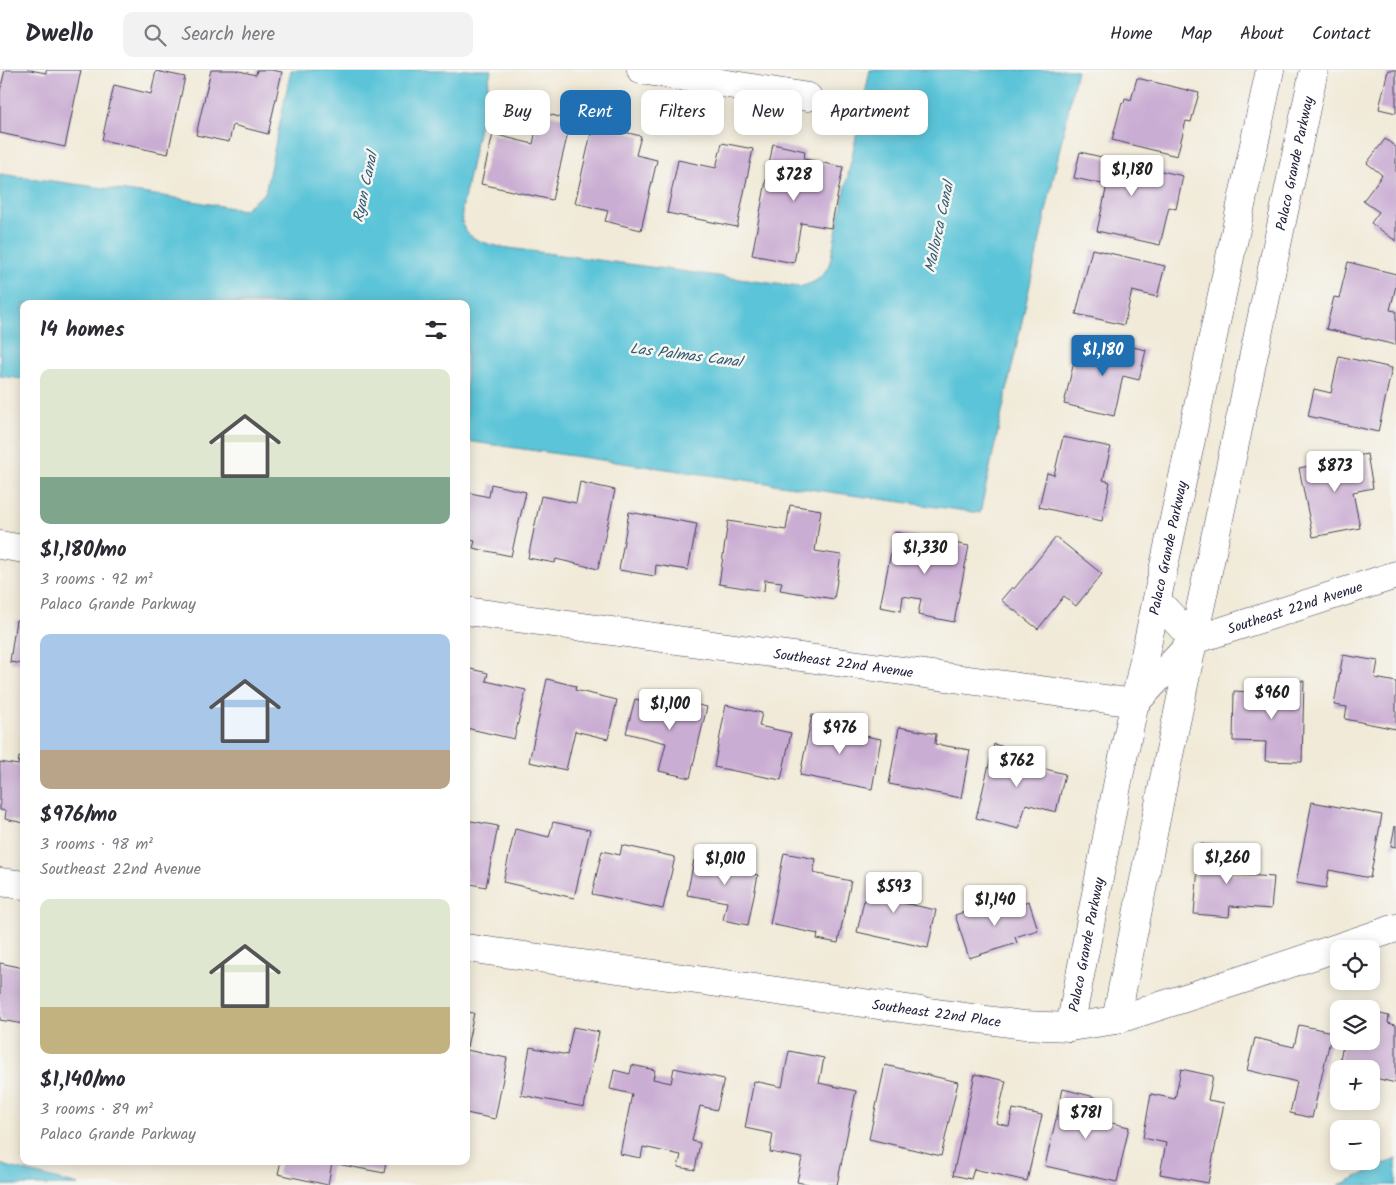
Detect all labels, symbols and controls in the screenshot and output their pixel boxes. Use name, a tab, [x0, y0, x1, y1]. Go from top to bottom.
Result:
search box	[123, 12, 473, 57]
text: Dwello	[25, 15, 93, 54]
text: Search here	[181, 20, 275, 50]
text: Home	[1110, 20, 1153, 49]
text: Map	[1181, 20, 1212, 49]
text: About	[1240, 20, 1284, 49]
text: Contact	[1312, 20, 1371, 49]
icon: search	[141, 21, 169, 49]
chip: Buy	[485, 90, 550, 135]
chip: Rent	[560, 90, 631, 135]
chip: Filters	[641, 90, 724, 135]
chip: New	[734, 90, 802, 135]
chip: Apartment	[812, 90, 928, 135]
street label: Palaco Grande Parkway	[1270, 94, 1320, 233]
water label: Ryan Canal	[347, 146, 386, 225]
pin: $1,180	[1091, 154, 1173, 197]
text: $1,180	[1112, 158, 1152, 183]
pin: $728	[764, 160, 824, 202]
text: $728	[776, 163, 812, 188]
water label: Mallorca Canal	[919, 176, 962, 275]
text: 14 homes	[40, 314, 125, 347]
icon: filters	[422, 316, 450, 344]
pin: $1,180	[1062, 334, 1144, 377]
water label: Las Palmas Canal	[629, 337, 747, 375]
text: $1,180	[1083, 338, 1123, 363]
icon: home	[200, 401, 290, 491]
pin: $873	[1305, 450, 1365, 493]
text: $873	[1317, 454, 1353, 479]
street label: Palaco Grande Parkway	[1144, 479, 1194, 617]
pin: $1,330	[884, 532, 966, 575]
text: $1,180/mo	[40, 534, 126, 567]
text: $1,330	[903, 536, 947, 561]
text: 3 rooms · 92 m²	[40, 567, 153, 592]
street label: Southeast 22nd Avenue	[1225, 576, 1366, 641]
text: Palaco Grande Parkway	[40, 592, 196, 617]
street label: Southeast 22nd Avenue	[772, 643, 915, 684]
icon: home	[200, 666, 290, 756]
pin: $960	[1242, 678, 1302, 720]
text: $960	[1255, 681, 1289, 706]
pin: $1,100	[629, 688, 711, 731]
text: $1,100	[650, 692, 690, 717]
pin: $976	[810, 712, 870, 755]
text: $976	[823, 716, 857, 741]
pin: $762	[987, 746, 1047, 788]
text: $762	[999, 749, 1035, 774]
text: $976/mo	[40, 799, 117, 832]
text: 3 rooms · 98 m²	[40, 832, 153, 857]
pin: $1,260	[1186, 842, 1268, 885]
pin: $1,010	[684, 844, 766, 886]
text: $1,260	[1205, 846, 1249, 871]
text: $1,010	[705, 847, 745, 872]
text: Southeast 22nd Avenue	[40, 857, 201, 882]
pin: $593	[864, 872, 924, 914]
text: $593	[877, 875, 911, 900]
street label: Palaco Grande Parkway	[1063, 875, 1111, 1014]
pin: $1,140	[954, 884, 1036, 927]
text: $1,140	[975, 888, 1015, 913]
icon: home	[200, 931, 290, 1021]
map controls	[1330, 940, 1380, 1170]
button: locate	[1330, 940, 1380, 990]
street label: Southeast 22nd Place	[871, 994, 1003, 1034]
button: layers	[1330, 1000, 1380, 1050]
button: +	[1330, 1060, 1380, 1110]
text: $1,140/mo	[40, 1064, 126, 1097]
text: 3 rooms · 89 m²	[40, 1097, 153, 1122]
pin: $781	[1056, 1098, 1116, 1140]
text: $781	[1070, 1101, 1102, 1126]
button: −	[1330, 1120, 1380, 1170]
text: Palaco Grande Parkway	[40, 1122, 196, 1147]

